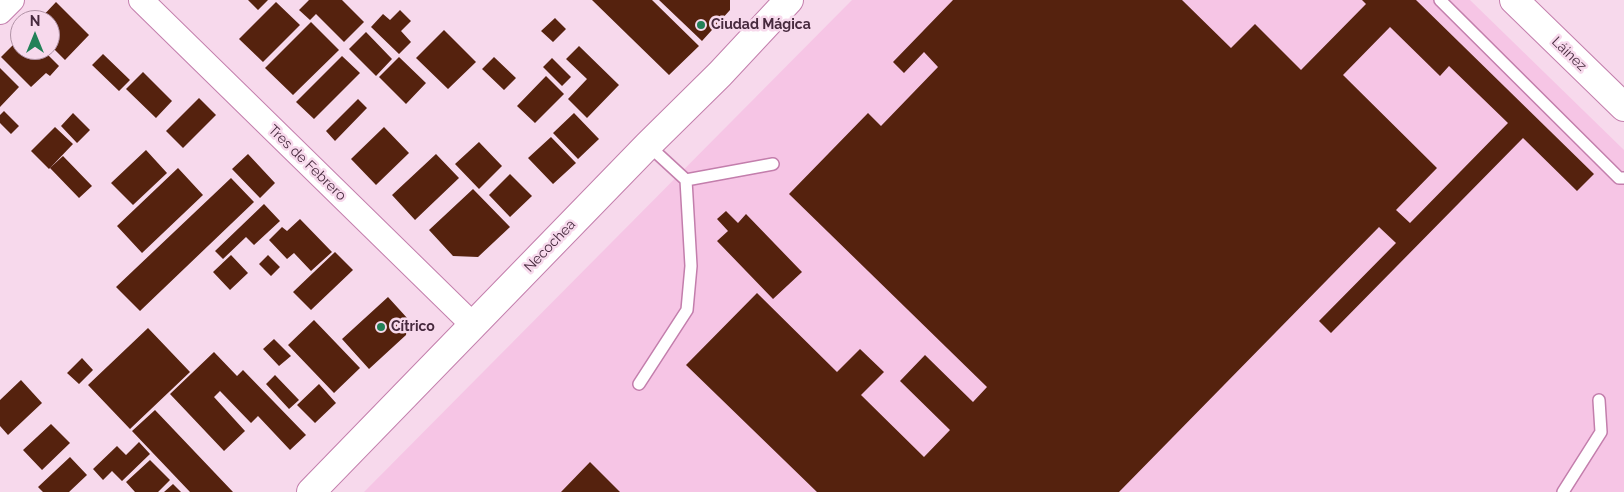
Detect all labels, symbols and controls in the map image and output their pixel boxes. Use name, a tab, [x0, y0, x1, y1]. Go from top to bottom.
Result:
north arrow	[10, 10, 60, 60]
text: N	[30, 13, 40, 29]
place label: Ciudad Mágica	[711, 17, 811, 33]
marker: Ciudad Mágica	[695, 19, 707, 31]
street label: Láinez	[1548, 33, 1590, 75]
street label: Tres de Febrero	[265, 122, 349, 204]
street label: Necochea	[521, 216, 579, 276]
place label: Cítrico	[391, 319, 435, 335]
marker: Cítrico	[375, 321, 387, 333]

